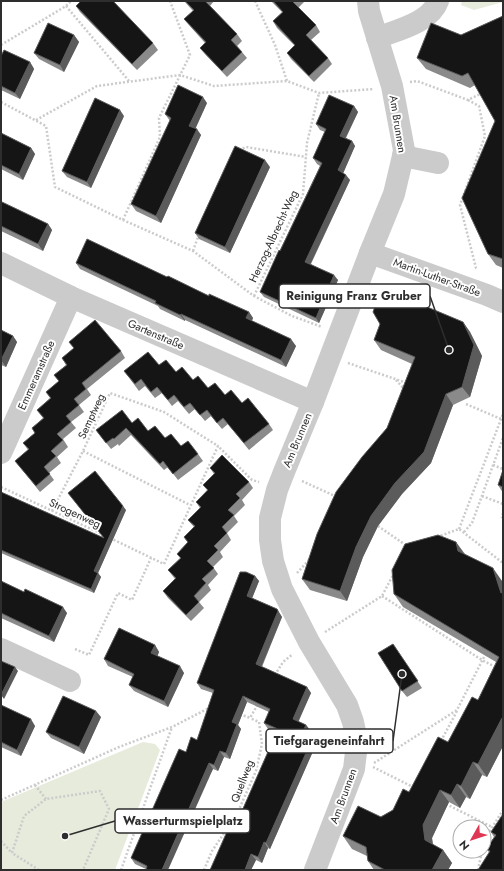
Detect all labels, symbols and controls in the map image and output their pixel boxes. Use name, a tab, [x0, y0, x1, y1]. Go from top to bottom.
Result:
street label: Am Brunnen	[386, 94, 410, 154]
street label: Herzog-Albrecht-Weg	[245, 187, 301, 285]
street label: Martin-Luther-Straße	[391, 254, 483, 300]
callout: Reinigung Franz Gruber	[279, 284, 430, 308]
text: Reinigung Franz Gruber	[286, 287, 422, 305]
street label: Gartenstraße	[125, 315, 187, 353]
street label: Emmeramstraße	[14, 337, 59, 412]
street label: Semptweg	[74, 391, 108, 441]
street label: Am Brunnen	[278, 410, 316, 470]
street label: Strogenweg	[47, 494, 103, 532]
callout: Tiefgarageneinfahrt	[266, 729, 393, 753]
text: Tiefgarageneinfahrt	[274, 732, 384, 750]
street label: Quellweg	[227, 757, 257, 805]
street label: Am Brunnen	[326, 766, 360, 826]
callout: Wasserturmspielplatz	[115, 809, 250, 833]
text: Wasserturmspielplatz	[123, 812, 244, 830]
north arrow	[452, 819, 492, 859]
text: N	[455, 837, 473, 854]

